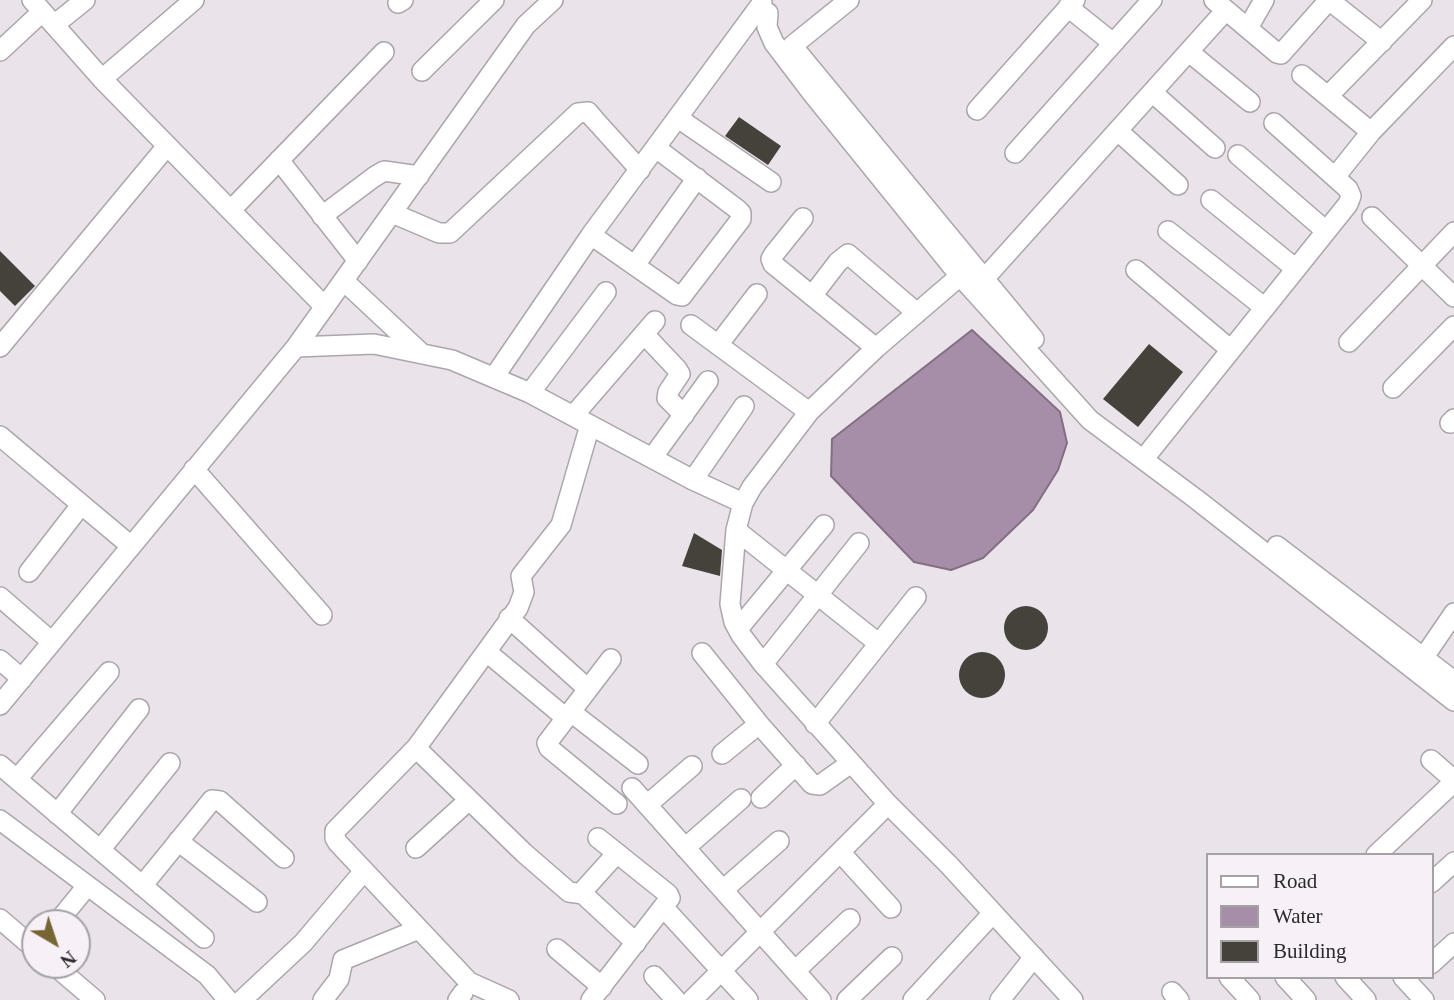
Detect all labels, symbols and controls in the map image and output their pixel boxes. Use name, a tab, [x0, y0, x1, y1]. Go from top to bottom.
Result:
legend	[1206, 853, 1433, 979]
text: Road	[1273, 869, 1317, 893]
text: Water	[1273, 904, 1323, 928]
north arrow	[21, 909, 91, 979]
text: Building	[1273, 939, 1347, 963]
text: N	[56, 947, 80, 972]

